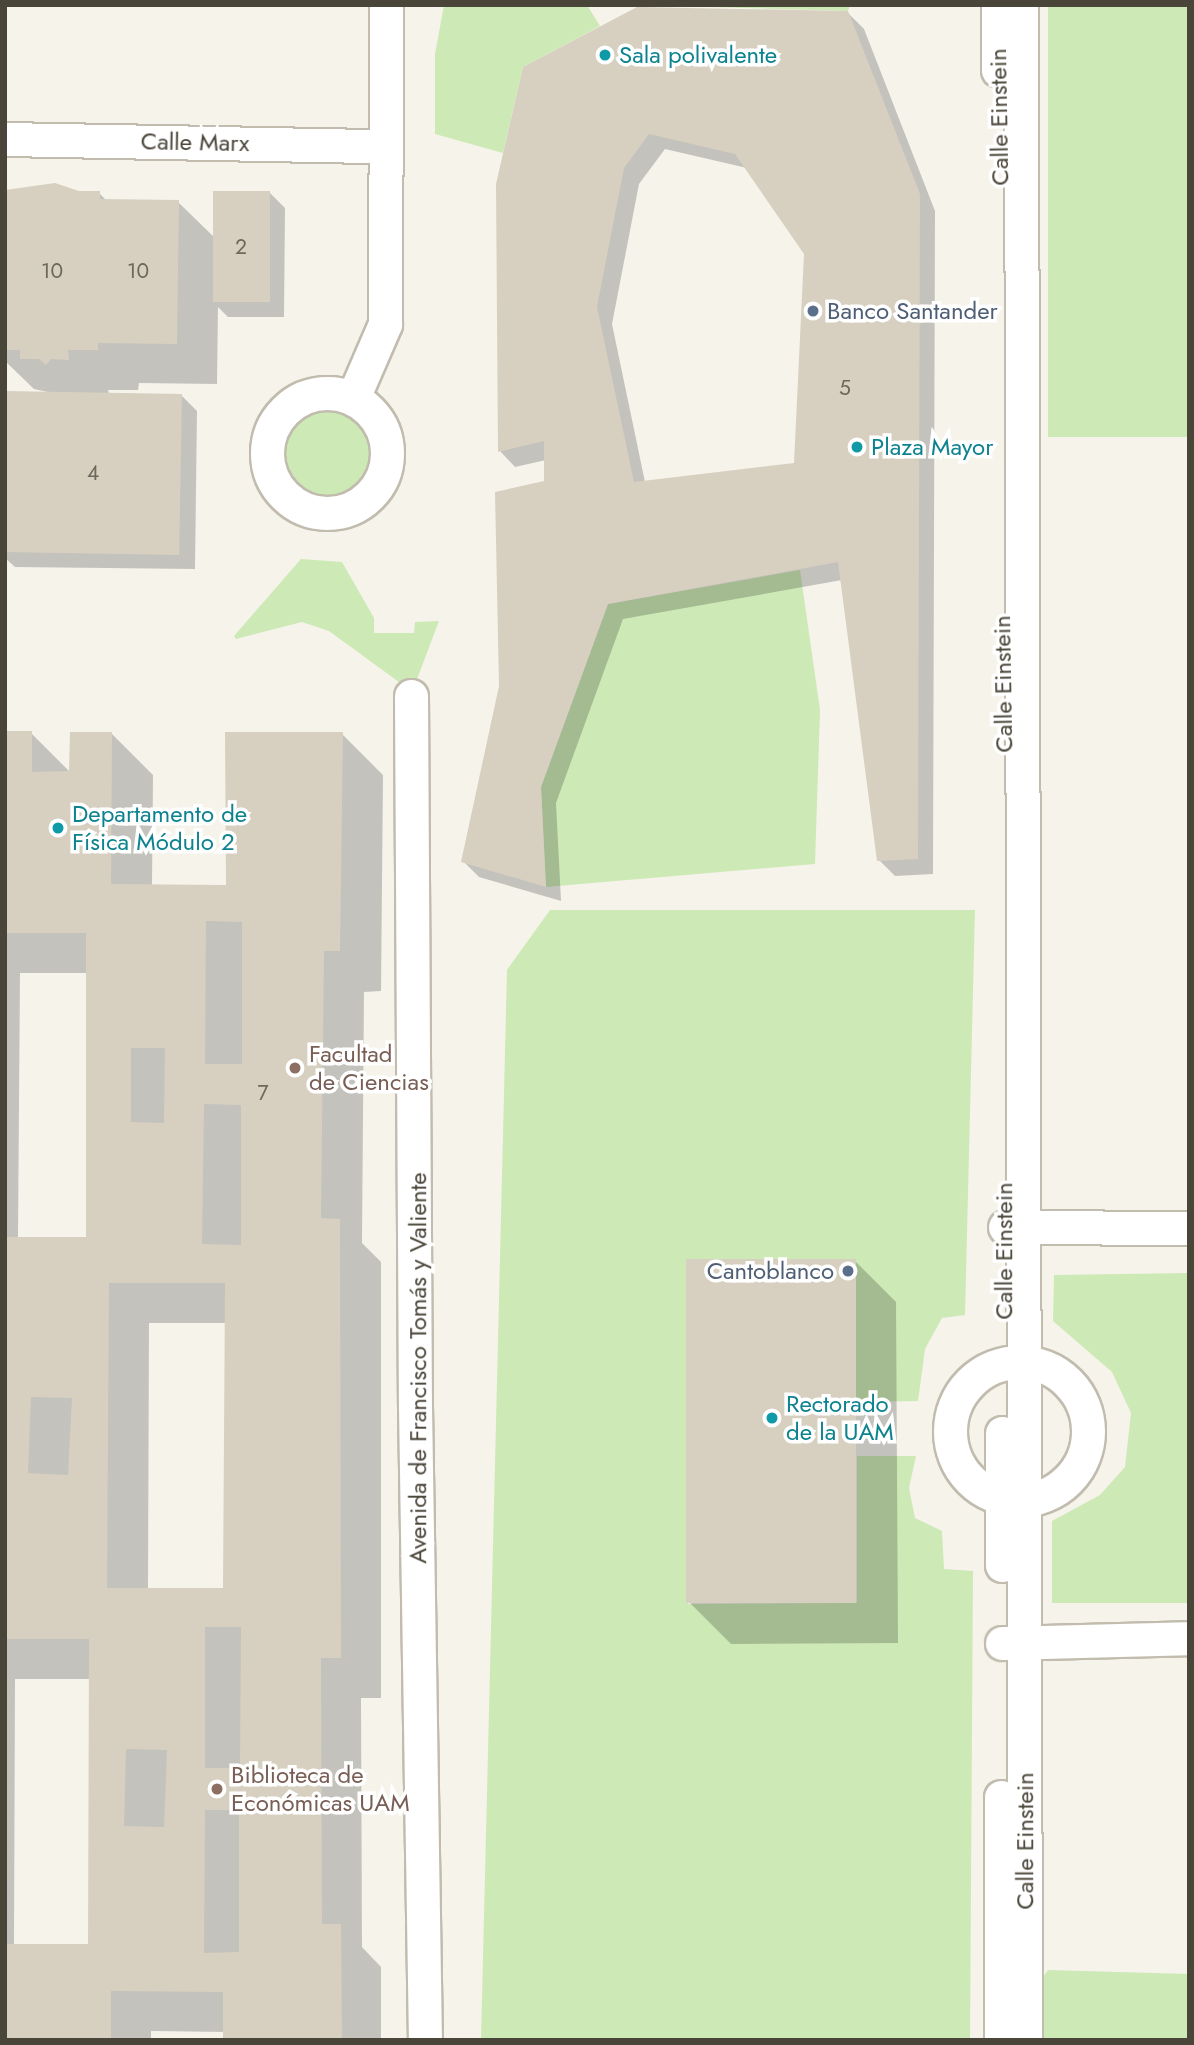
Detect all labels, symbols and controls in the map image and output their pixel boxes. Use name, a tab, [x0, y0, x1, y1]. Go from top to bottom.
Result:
place label: Sala polivalente	[619, 41, 777, 69]
marker: Sala polivalente	[597, 47, 613, 63]
street label: Calle Einstein	[983, 48, 1015, 186]
street label: Calle Marx	[140, 127, 250, 157]
house number: 2	[235, 234, 247, 260]
house number: 10	[41, 258, 63, 284]
house number: 10	[127, 258, 149, 284]
place label: Banco Santander	[827, 297, 998, 325]
marker: Banco Santander	[805, 303, 821, 319]
house number: 5	[839, 375, 851, 401]
place label: Plaza Mayor	[871, 433, 993, 461]
marker: Plaza Mayor	[849, 439, 865, 455]
house number: 4	[87, 460, 99, 486]
street label: Calle Einstein	[987, 615, 1019, 753]
place label: Departamento de Física Módulo 2	[72, 800, 247, 856]
marker: Departamento de Física Módulo 2	[50, 820, 66, 836]
place label: Facultad de Ciencias	[309, 1040, 429, 1096]
marker: Facultad de Ciencias	[287, 1060, 303, 1076]
house number: 7	[257, 1080, 269, 1106]
street label: Avenida de Francisco Tomás y Valiente	[404, 1172, 432, 1564]
street label: Calle Einstein	[990, 1182, 1018, 1320]
place label: Cantoblanco	[707, 1257, 834, 1285]
marker: Cantoblanco	[840, 1263, 856, 1279]
place label: Rectorado de la UAM	[786, 1390, 894, 1446]
marker: Rectorado de la UAM	[764, 1410, 780, 1426]
place label: Biblioteca de Económicas UAM	[231, 1761, 410, 1817]
street label: Calle Einstein	[1011, 1772, 1039, 1910]
marker: Biblioteca de Económicas UAM	[209, 1781, 225, 1797]

